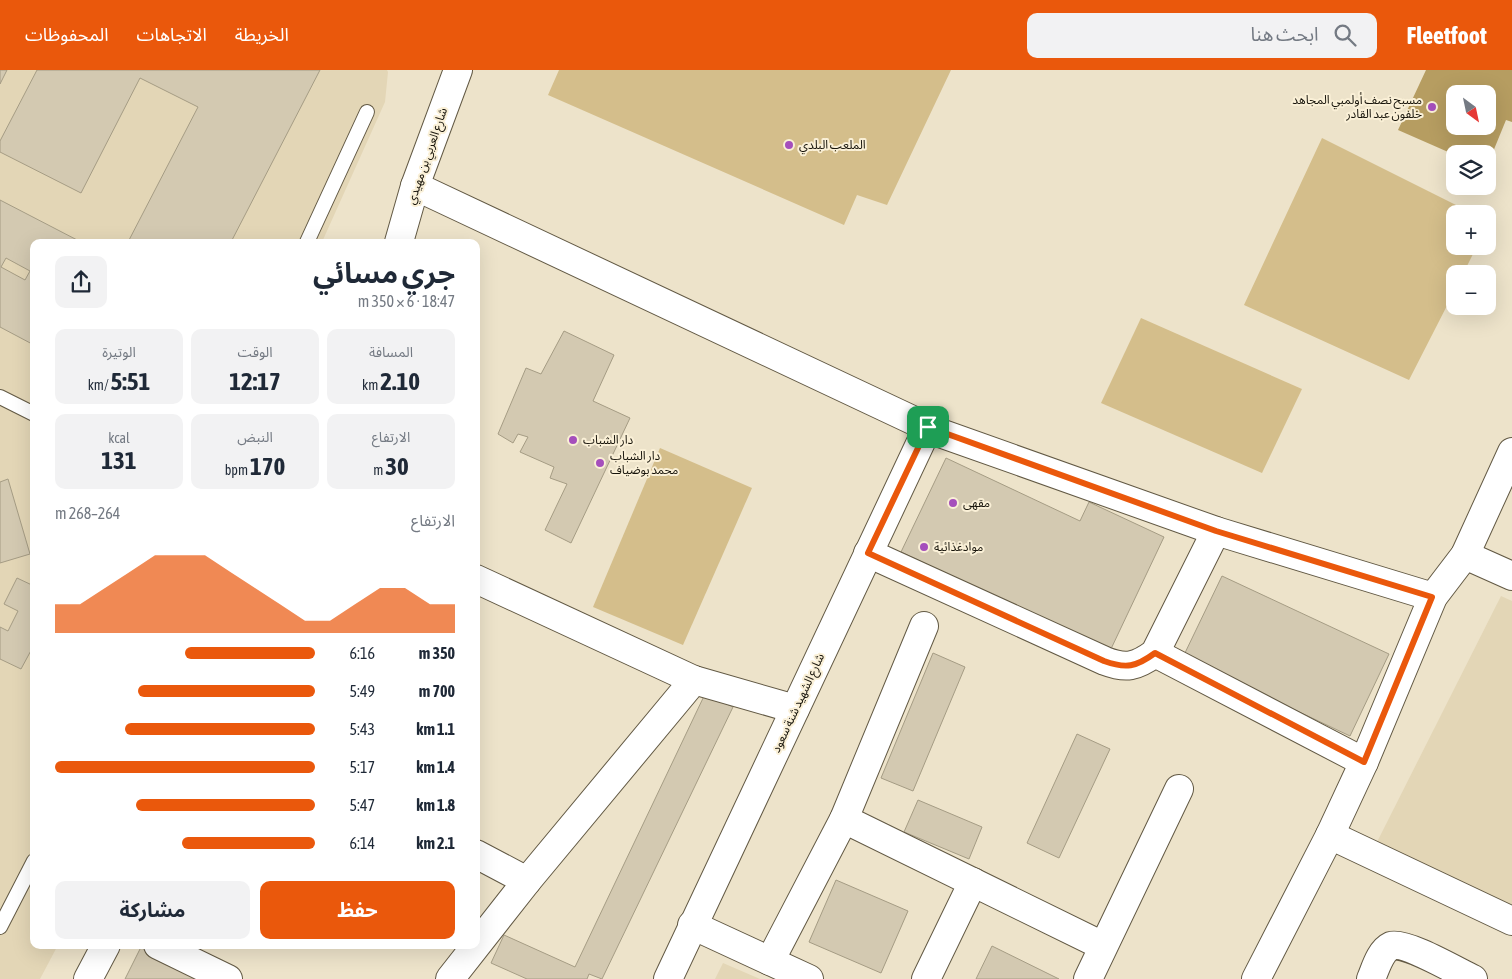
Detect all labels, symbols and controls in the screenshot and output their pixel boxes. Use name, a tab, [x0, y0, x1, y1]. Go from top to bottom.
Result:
search box	[1027, 13, 1377, 58]
icon: search	[1331, 21, 1359, 49]
text: Fleetfoot	[1407, 22, 1487, 49]
text: ابحث هنا	[1250, 23, 1319, 45]
text: المحفوظات	[25, 24, 109, 45]
text: الاتجاهات	[137, 24, 207, 45]
text: الخريطة	[235, 24, 289, 45]
north arrow	[1446, 85, 1496, 135]
map controls	[1446, 85, 1496, 315]
place label: مسبح نصف أولمبي المجاهد خلفون عبد القادر	[1292, 92, 1422, 121]
marker: مسبح نصف أولمبي المجاهد خلفون عبد القادر	[1426, 101, 1438, 113]
street label: شارع العربي بن مهيدي	[404, 106, 453, 207]
place label: الملعب البلدي	[799, 138, 866, 155]
marker: الملعب البلدي	[783, 139, 795, 151]
button: layers	[1446, 145, 1496, 195]
button: +	[1446, 205, 1496, 255]
button: share	[55, 256, 107, 308]
text: جري مسائي	[313, 257, 455, 289]
button: −	[1446, 265, 1496, 315]
text: 18:47 · 6 × 350 m	[358, 292, 455, 310]
text: الوتيرة	[102, 344, 136, 360]
text: الوقت	[237, 344, 273, 360]
text: المسافة	[369, 344, 413, 360]
text: 5:51	[111, 367, 150, 395]
text: 12:17	[229, 367, 281, 395]
text: 2.10	[380, 367, 420, 395]
text: /km	[88, 377, 111, 393]
text: km	[362, 377, 380, 393]
pin	[907, 406, 949, 448]
icon: arrive	[914, 413, 942, 441]
text: النبض	[237, 429, 273, 445]
text: الارتفاع	[372, 429, 410, 445]
text: kcal	[108, 430, 130, 446]
place label: دار الشباب	[583, 433, 634, 447]
marker: دار الشباب	[567, 434, 579, 446]
text: 131	[101, 446, 137, 474]
place label: دار الشباب محمد بوضياف	[610, 449, 678, 477]
text: 170	[250, 452, 285, 480]
text: 30	[385, 452, 409, 480]
marker: دار الشباب محمد بوضياف	[594, 457, 606, 469]
text: bpm	[225, 462, 250, 478]
text: m	[373, 462, 385, 478]
place label: مقهى	[963, 496, 990, 510]
marker: مقهى	[947, 497, 959, 509]
text: 264–268 m	[55, 504, 120, 522]
text: الارتفاع	[411, 511, 455, 529]
place label: موادغذائية	[934, 540, 983, 554]
marker: موادغذائية	[918, 541, 930, 553]
text: 6:16	[350, 644, 375, 662]
text: 350 m	[419, 644, 455, 662]
street label: شارع الشهيد شنة سعود	[769, 651, 829, 756]
text: 5:49	[350, 682, 375, 700]
text: 700 m	[419, 682, 455, 700]
text: 5:43	[350, 720, 375, 738]
text: 1.1 km	[416, 720, 455, 738]
text: 5:17	[350, 758, 375, 776]
text: 1.4 km	[416, 758, 455, 776]
text: 5:47	[350, 796, 375, 814]
text: 1.8 km	[416, 796, 455, 814]
text: 6:14	[350, 834, 375, 852]
text: 2.1 km	[416, 834, 455, 852]
button: مشاركة	[55, 881, 250, 939]
button: حفظ	[260, 881, 455, 939]

